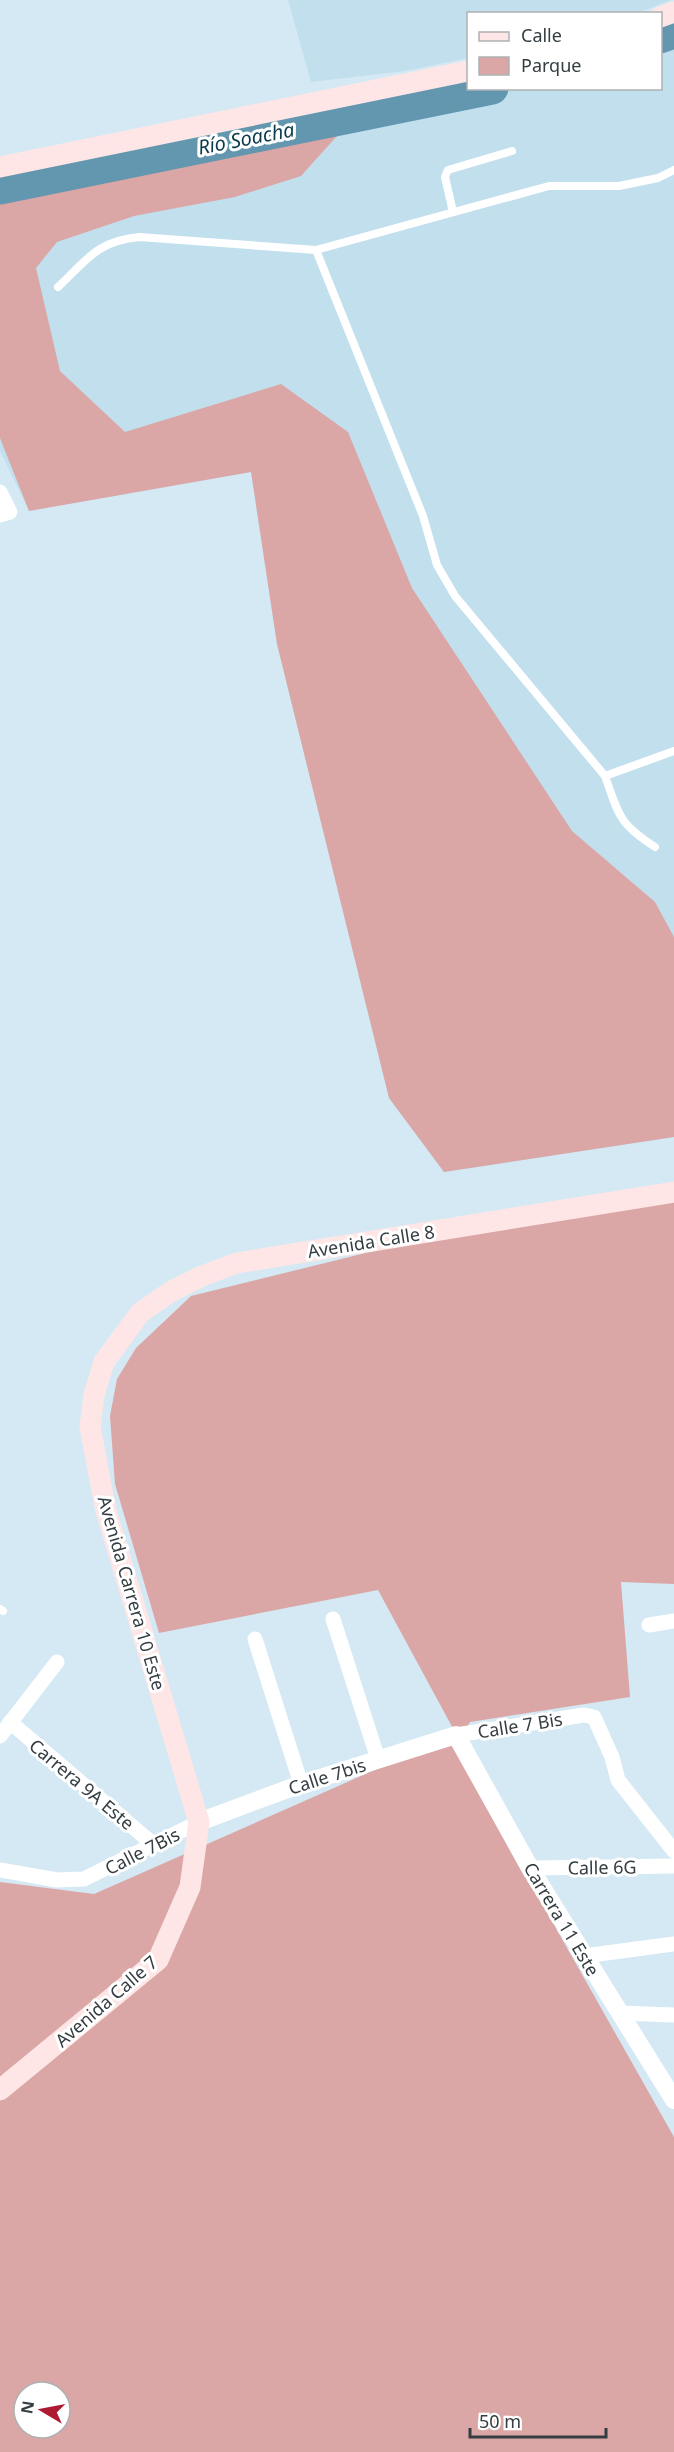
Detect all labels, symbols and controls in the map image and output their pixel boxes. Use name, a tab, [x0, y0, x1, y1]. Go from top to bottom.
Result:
legend	[467, 12, 662, 90]
text: Calle	[521, 23, 562, 47]
text: Parque	[521, 53, 581, 77]
water label: Río Soacha	[195, 115, 297, 161]
street label: Avenida Calle 8	[306, 1219, 436, 1263]
street label: Avenida Carrera 10 Este	[93, 1493, 171, 1693]
street label: Calle 7 Bis	[476, 1706, 564, 1744]
street label: Carrera 9A Este	[25, 1733, 139, 1835]
street label: Calle 7bis	[285, 1752, 369, 1800]
street label: Calle 7Bis	[101, 1822, 183, 1880]
street label: Calle 6G	[567, 1854, 637, 1880]
street label: Carrera 11 Este	[519, 1858, 605, 1980]
street label: Avenida Calle 7	[50, 1950, 162, 2052]
north arrow	[12, 2380, 72, 2440]
text: N	[15, 2399, 39, 2416]
scale bar	[470, 2401, 606, 2439]
text: 50 m	[479, 2409, 521, 2433]

